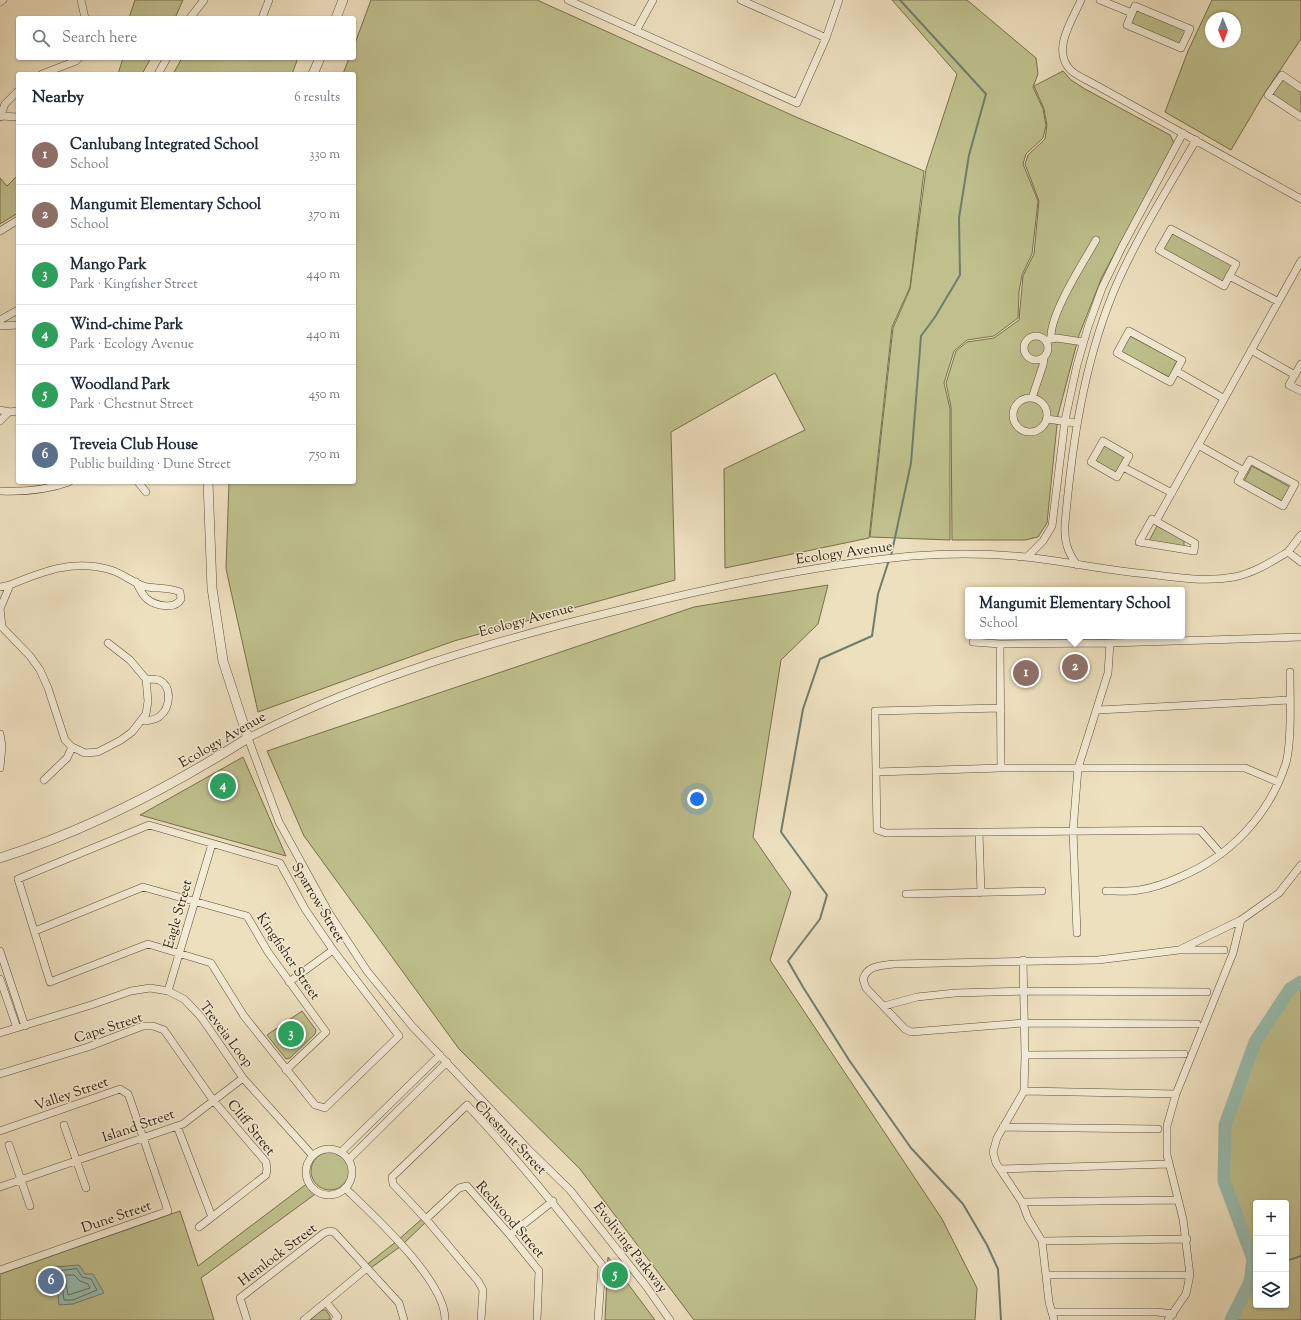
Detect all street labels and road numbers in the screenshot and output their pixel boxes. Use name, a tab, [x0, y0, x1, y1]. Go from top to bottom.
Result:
street label: Ecology Avenue	[795, 537, 894, 571]
street label: Ecology Avenue	[477, 599, 576, 643]
street label: Ecology Avenue	[176, 708, 270, 774]
street label: Sparrow Street	[286, 859, 349, 947]
street label: Eagle Street	[160, 877, 198, 951]
street label: Kingfisher Street	[251, 910, 324, 1005]
street label: Treveia Loop	[194, 998, 257, 1073]
street label: Cape Street	[72, 1008, 146, 1049]
street label: Valley Street	[32, 1073, 112, 1117]
street label: Cliff Street	[222, 1096, 279, 1161]
street label: Chestnut Street	[469, 1097, 550, 1180]
street label: Island Street	[100, 1105, 178, 1149]
street label: Redwood Street	[470, 1177, 549, 1263]
street label: Dune Street	[79, 1196, 155, 1239]
street label: Evoliving Parkway	[588, 1199, 671, 1298]
street label: Hemlock Street	[235, 1219, 322, 1292]

